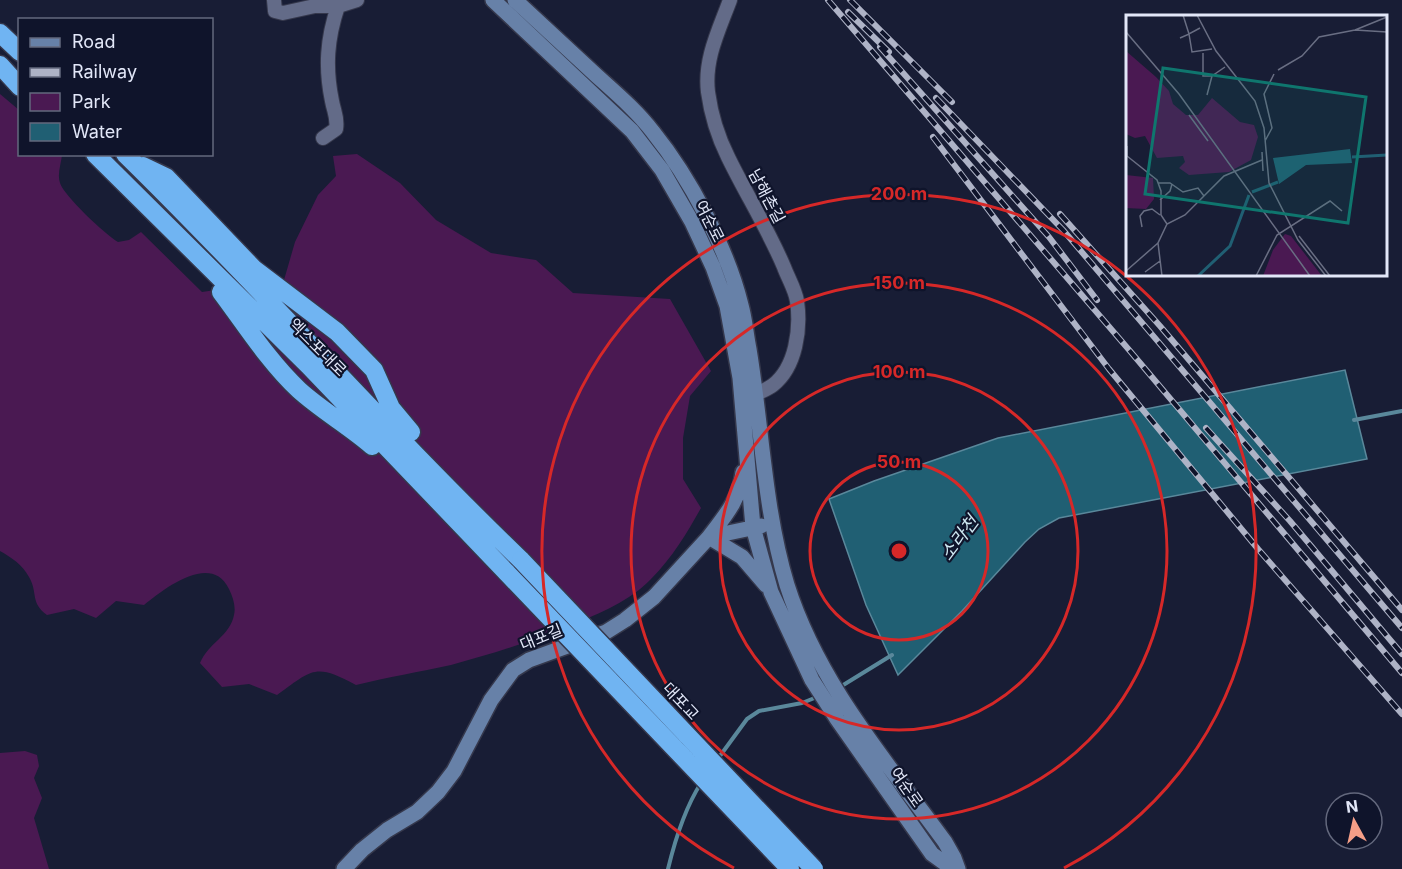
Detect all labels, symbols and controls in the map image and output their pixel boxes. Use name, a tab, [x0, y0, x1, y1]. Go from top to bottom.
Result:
inset map	[1126, 15, 1387, 276]
legend	[18, 18, 213, 156]
text: Road	[72, 31, 115, 52]
text: Railway	[72, 61, 137, 82]
text: Park	[72, 91, 111, 112]
text: Water	[72, 121, 122, 142]
street label: 남해촌길	[744, 165, 790, 227]
text: 200 m	[871, 183, 927, 204]
street label: 여순로	[691, 197, 729, 245]
text: 150 m	[873, 272, 925, 293]
street label: 엑스포대로	[285, 314, 351, 380]
text: 100 m	[873, 361, 925, 382]
text: 50 m	[877, 451, 921, 472]
water label: 소라천	[936, 510, 984, 564]
centre of rings	[889, 541, 909, 561]
street label: 대포길	[517, 619, 565, 655]
street label: 대포교	[659, 678, 703, 724]
street label: 여순로	[886, 763, 928, 811]
north arrow	[1324, 791, 1384, 851]
text: N	[1344, 795, 1359, 817]

